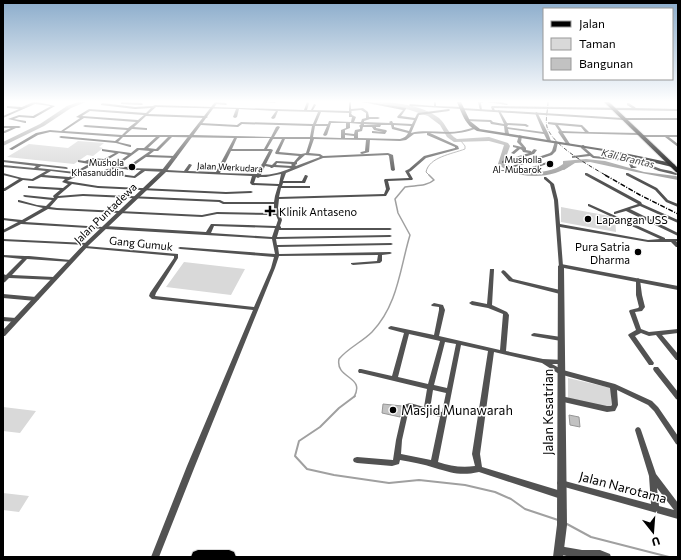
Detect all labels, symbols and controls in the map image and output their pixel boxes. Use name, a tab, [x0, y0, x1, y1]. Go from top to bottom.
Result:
legend	[543, 8, 673, 80]
text: Jalan	[579, 16, 605, 31]
text: Taman	[579, 36, 616, 50]
text: Bangunan	[579, 56, 633, 70]
water label: Kali Brantas	[600, 146, 656, 170]
place label: Musholla Al-Mubarok	[492, 154, 542, 175]
place label: Mushola Khasanuddin	[71, 157, 124, 178]
marker: Musholla Al-Mubarok	[545, 159, 555, 169]
street label: Jalan Werkudara	[197, 160, 264, 174]
marker: Mushola Khasanuddin	[127, 162, 137, 172]
street label: Jalan Puntadewa	[71, 180, 140, 247]
marker: Klinik Antaseno	[264, 205, 276, 217]
place label: Klinik Antaseno	[279, 205, 357, 218]
place label: Lapangan USS	[596, 213, 668, 226]
marker: Lapangan USS	[583, 214, 593, 224]
street label: Gang Gumuk	[108, 233, 174, 253]
place label: Pura Satria Dharma	[575, 240, 630, 266]
marker: Pura Satria Dharma	[633, 247, 643, 257]
street label: Jalan Kesatrian	[540, 369, 556, 455]
place label: Masjid Munawarah	[401, 402, 513, 418]
marker: Masjid Munawarah	[388, 405, 398, 415]
street label: Jalan Narotama	[577, 468, 669, 506]
north arrow	[633, 512, 673, 552]
text: U	[650, 535, 662, 549]

